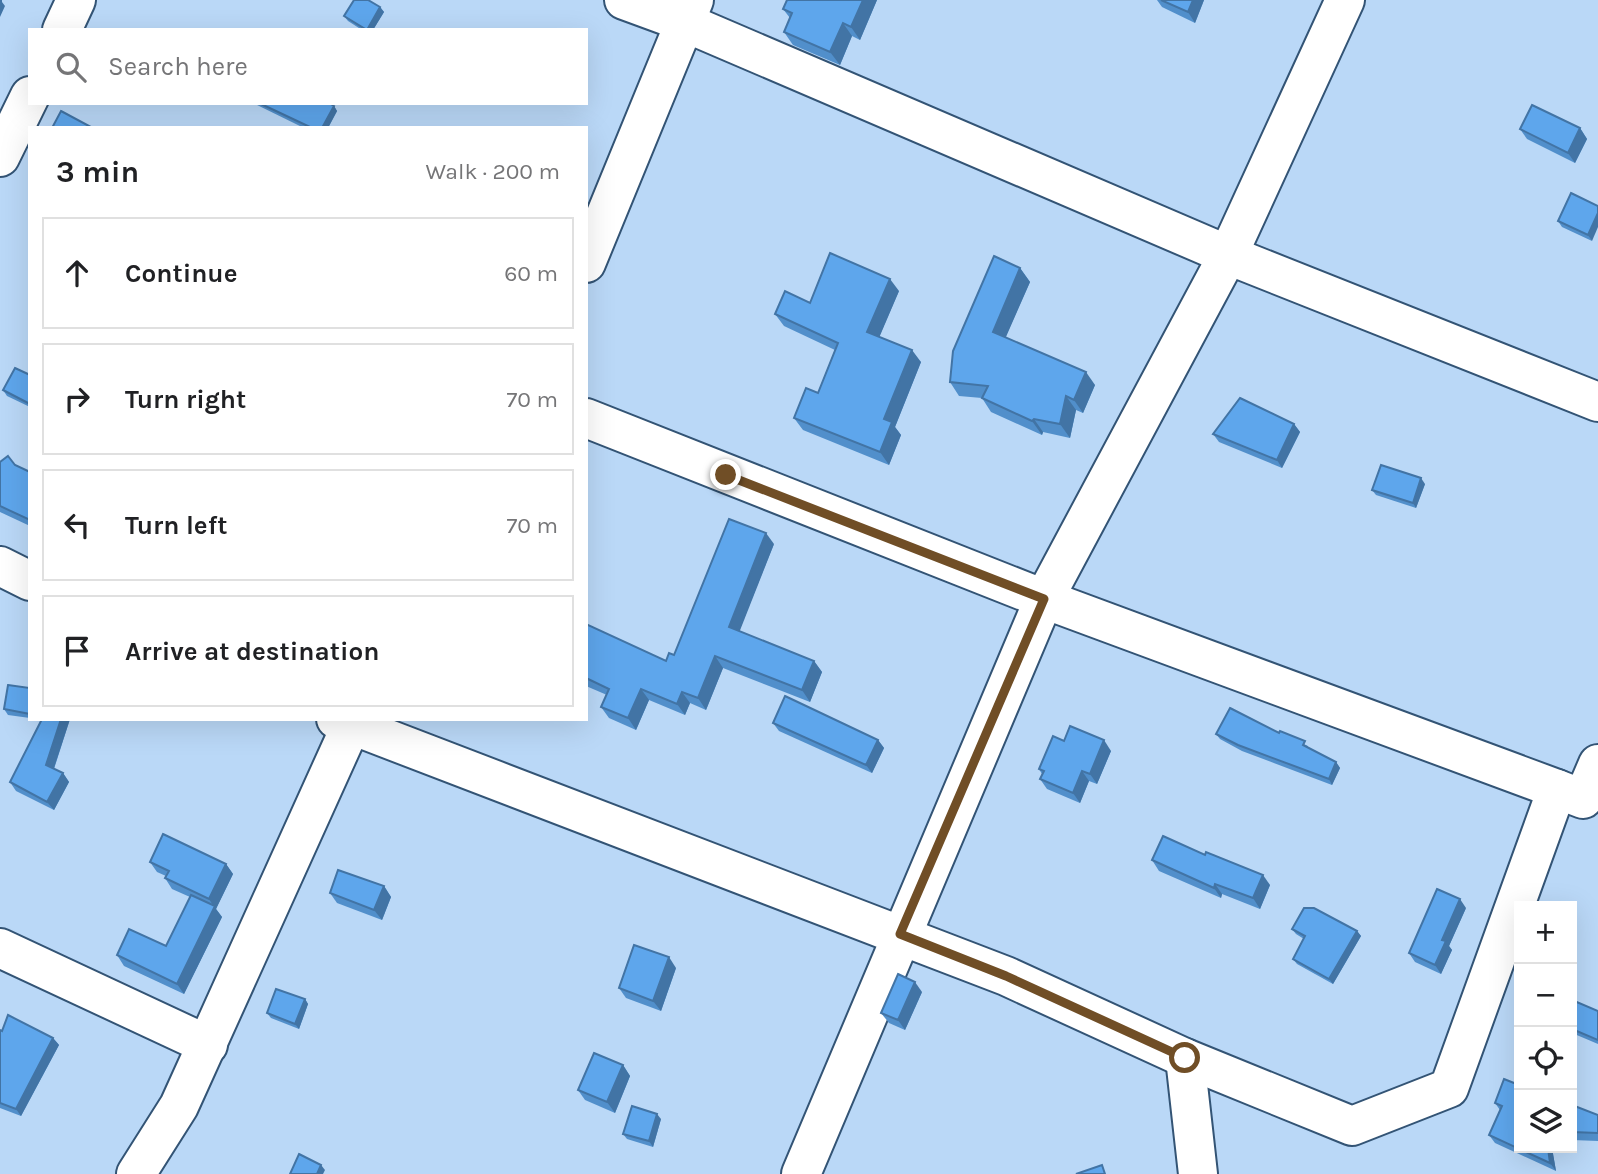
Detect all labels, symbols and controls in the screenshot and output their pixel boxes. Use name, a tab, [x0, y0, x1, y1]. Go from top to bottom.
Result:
search box	[28, 28, 588, 105]
icon: search	[52, 48, 90, 86]
text: Search here	[108, 51, 248, 82]
text: 3 min	[56, 154, 139, 190]
text: Walk · 200 m	[425, 158, 560, 185]
icon: ahead	[58, 254, 96, 292]
text: Continue	[125, 258, 237, 289]
text: 60 m	[504, 260, 558, 287]
icon: right	[58, 380, 96, 418]
text: Turn right	[125, 384, 246, 415]
text: 70 m	[507, 386, 558, 413]
route end	[710, 459, 741, 490]
icon: left	[58, 506, 96, 544]
text: Turn left	[125, 510, 227, 541]
text: 70 m	[507, 512, 558, 539]
icon: arrive	[58, 632, 96, 670]
text: Arrive at destination	[125, 636, 379, 667]
map controls	[1514, 901, 1577, 1153]
button: +	[1514, 901, 1577, 964]
button: −	[1514, 964, 1577, 1027]
button: locate	[1514, 1027, 1577, 1090]
route start	[1169, 1042, 1200, 1073]
button: layers	[1514, 1090, 1577, 1153]

